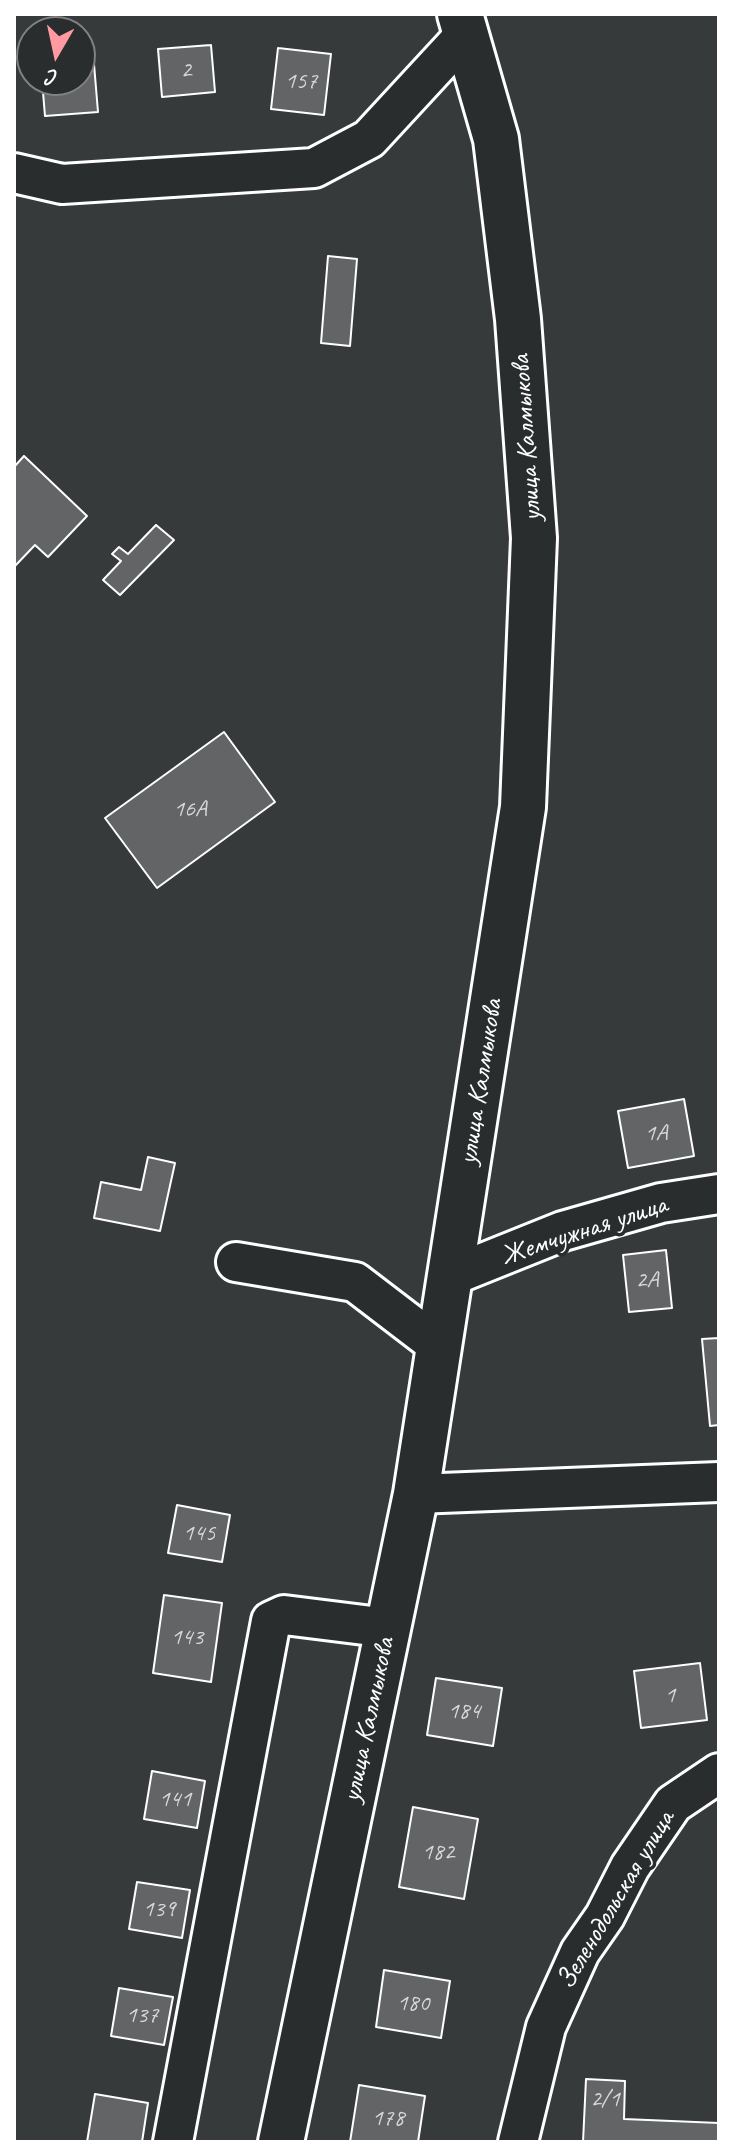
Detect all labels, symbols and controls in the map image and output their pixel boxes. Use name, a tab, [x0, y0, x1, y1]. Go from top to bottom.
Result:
north arrow	[16, 16, 96, 96]
house number: 2	[181, 57, 191, 85]
text: С	[45, 63, 60, 92]
house number: 157	[285, 68, 317, 96]
street label: улица Калмыкова	[504, 354, 550, 522]
house number: 16А	[173, 796, 207, 824]
street label: улица Калмыкова	[451, 997, 511, 1167]
house number: 1А	[645, 1120, 667, 1148]
street label: Жемчужная улица	[497, 1188, 671, 1274]
house number: 2А	[636, 1267, 658, 1295]
house number: 145	[183, 1520, 215, 1548]
house number: 143	[171, 1624, 203, 1652]
street label: улица Калмыкова	[335, 1635, 403, 1805]
house number: 1	[665, 1682, 675, 1710]
house number: 184	[448, 1698, 480, 1726]
house number: 141	[159, 1786, 191, 1814]
street label: Зеленодольская улица	[550, 1805, 682, 1995]
house number: 182	[422, 1839, 454, 1867]
house number: 139	[143, 1896, 175, 1924]
house number: 180	[397, 1990, 429, 2018]
house number: 137	[126, 2002, 158, 2030]
house number: 2/1	[590, 2086, 620, 2114]
house number: 178	[372, 2105, 404, 2133]

